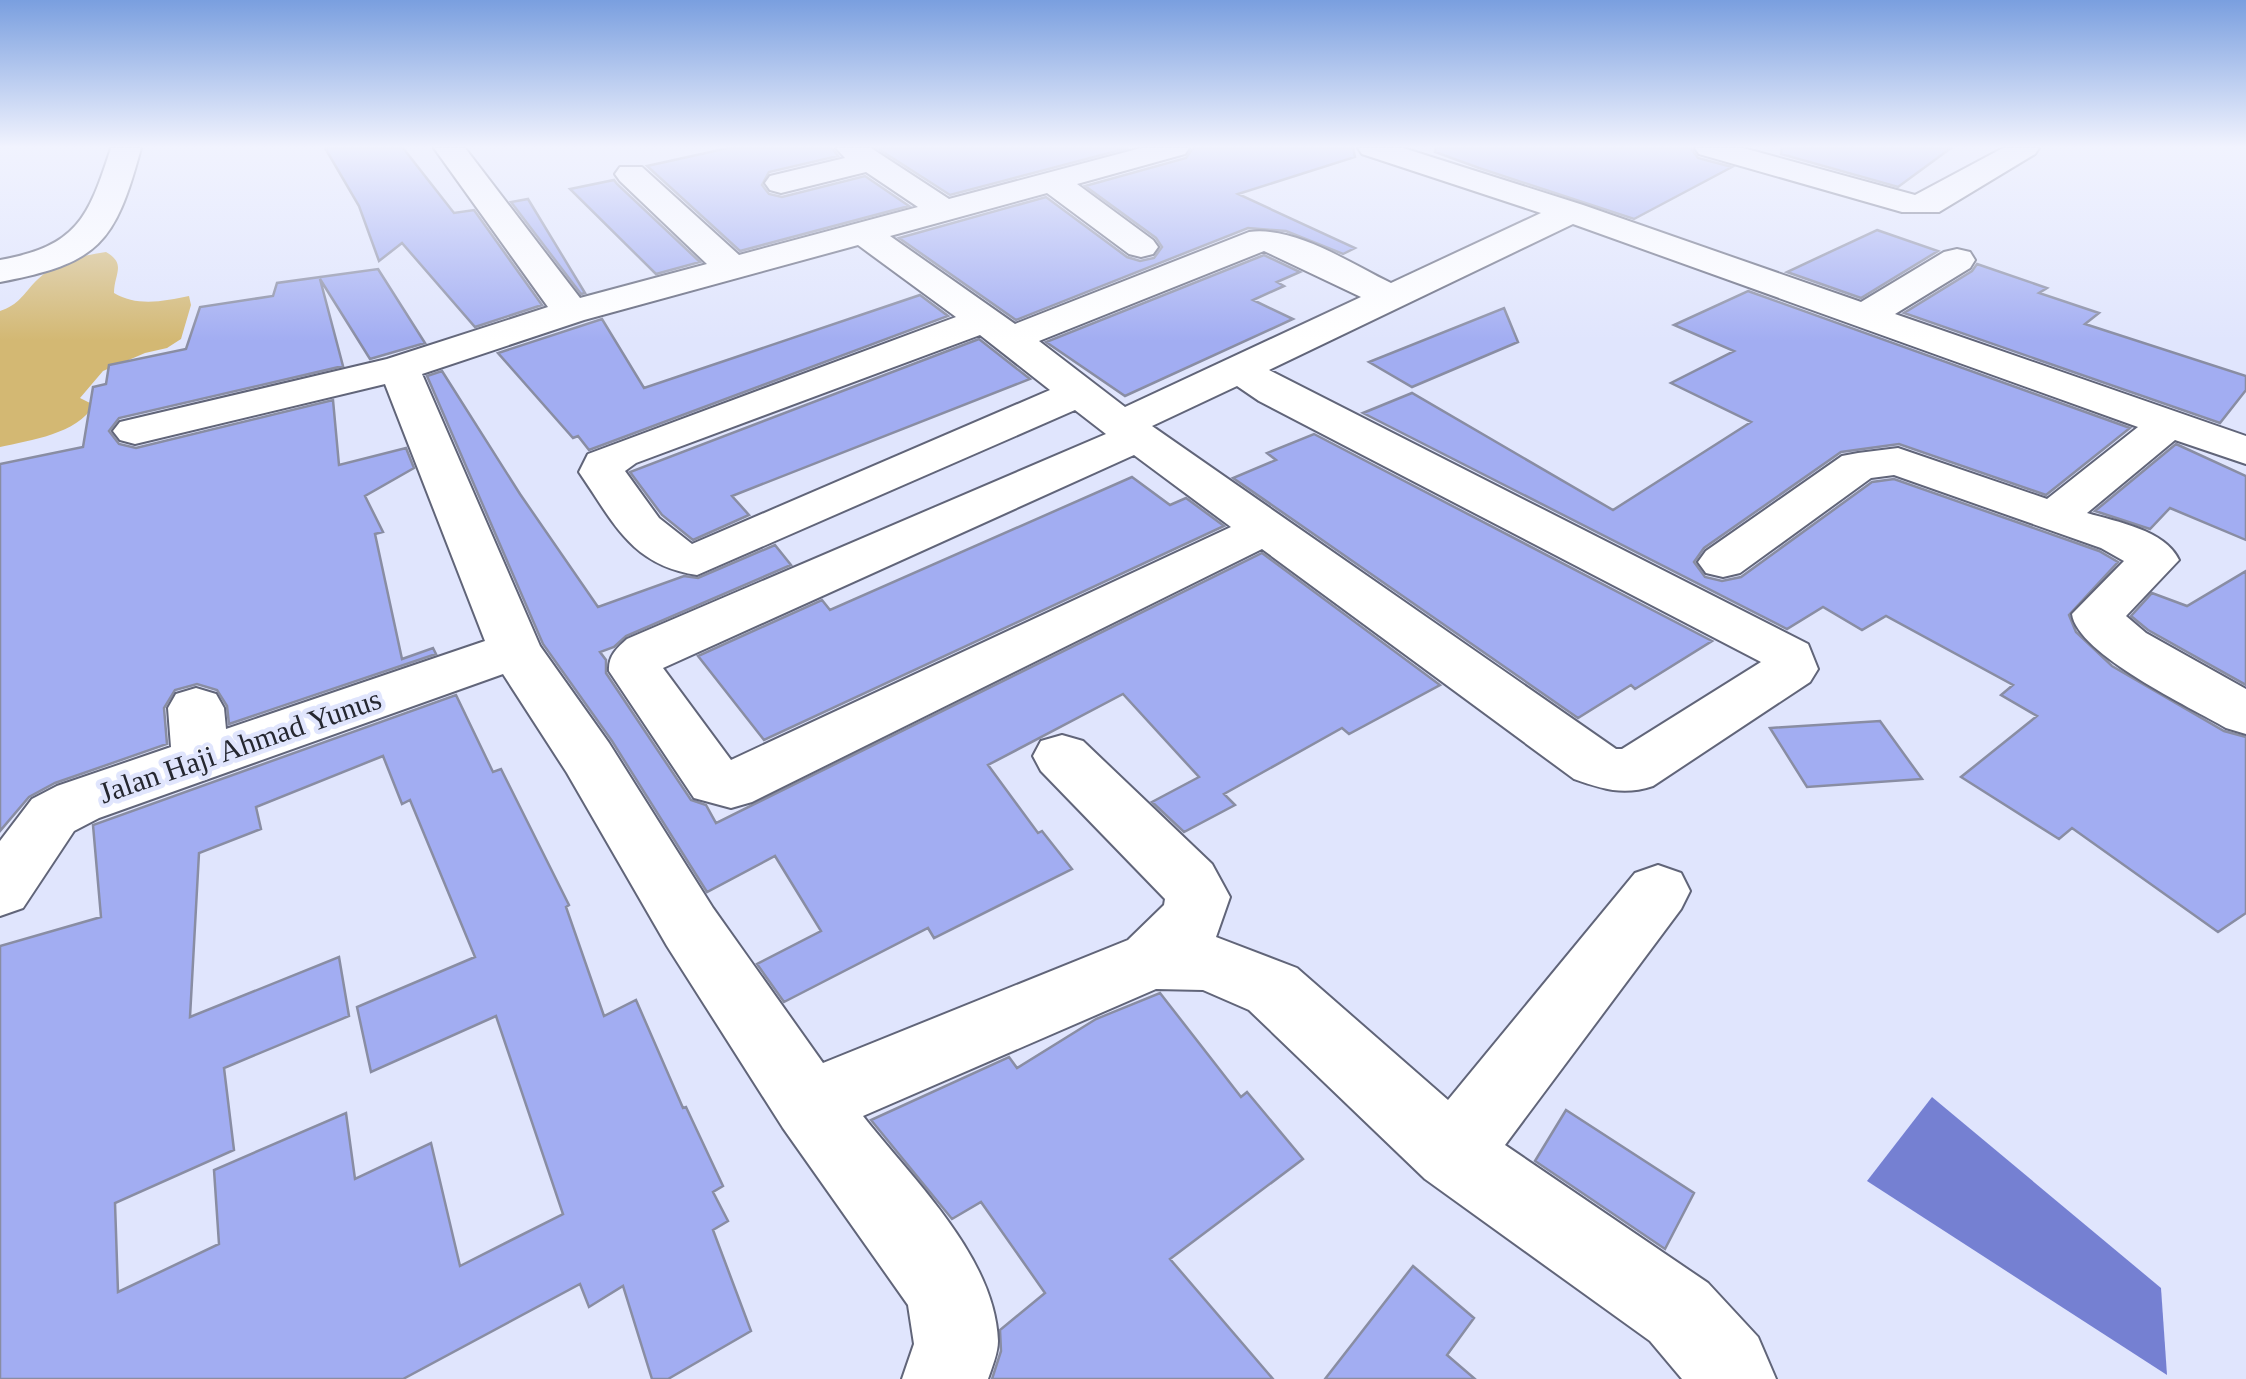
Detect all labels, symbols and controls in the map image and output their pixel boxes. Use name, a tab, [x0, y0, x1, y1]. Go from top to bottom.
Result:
street label: Jalan Haji Ahmad Yunus	[94, 682, 385, 809]

